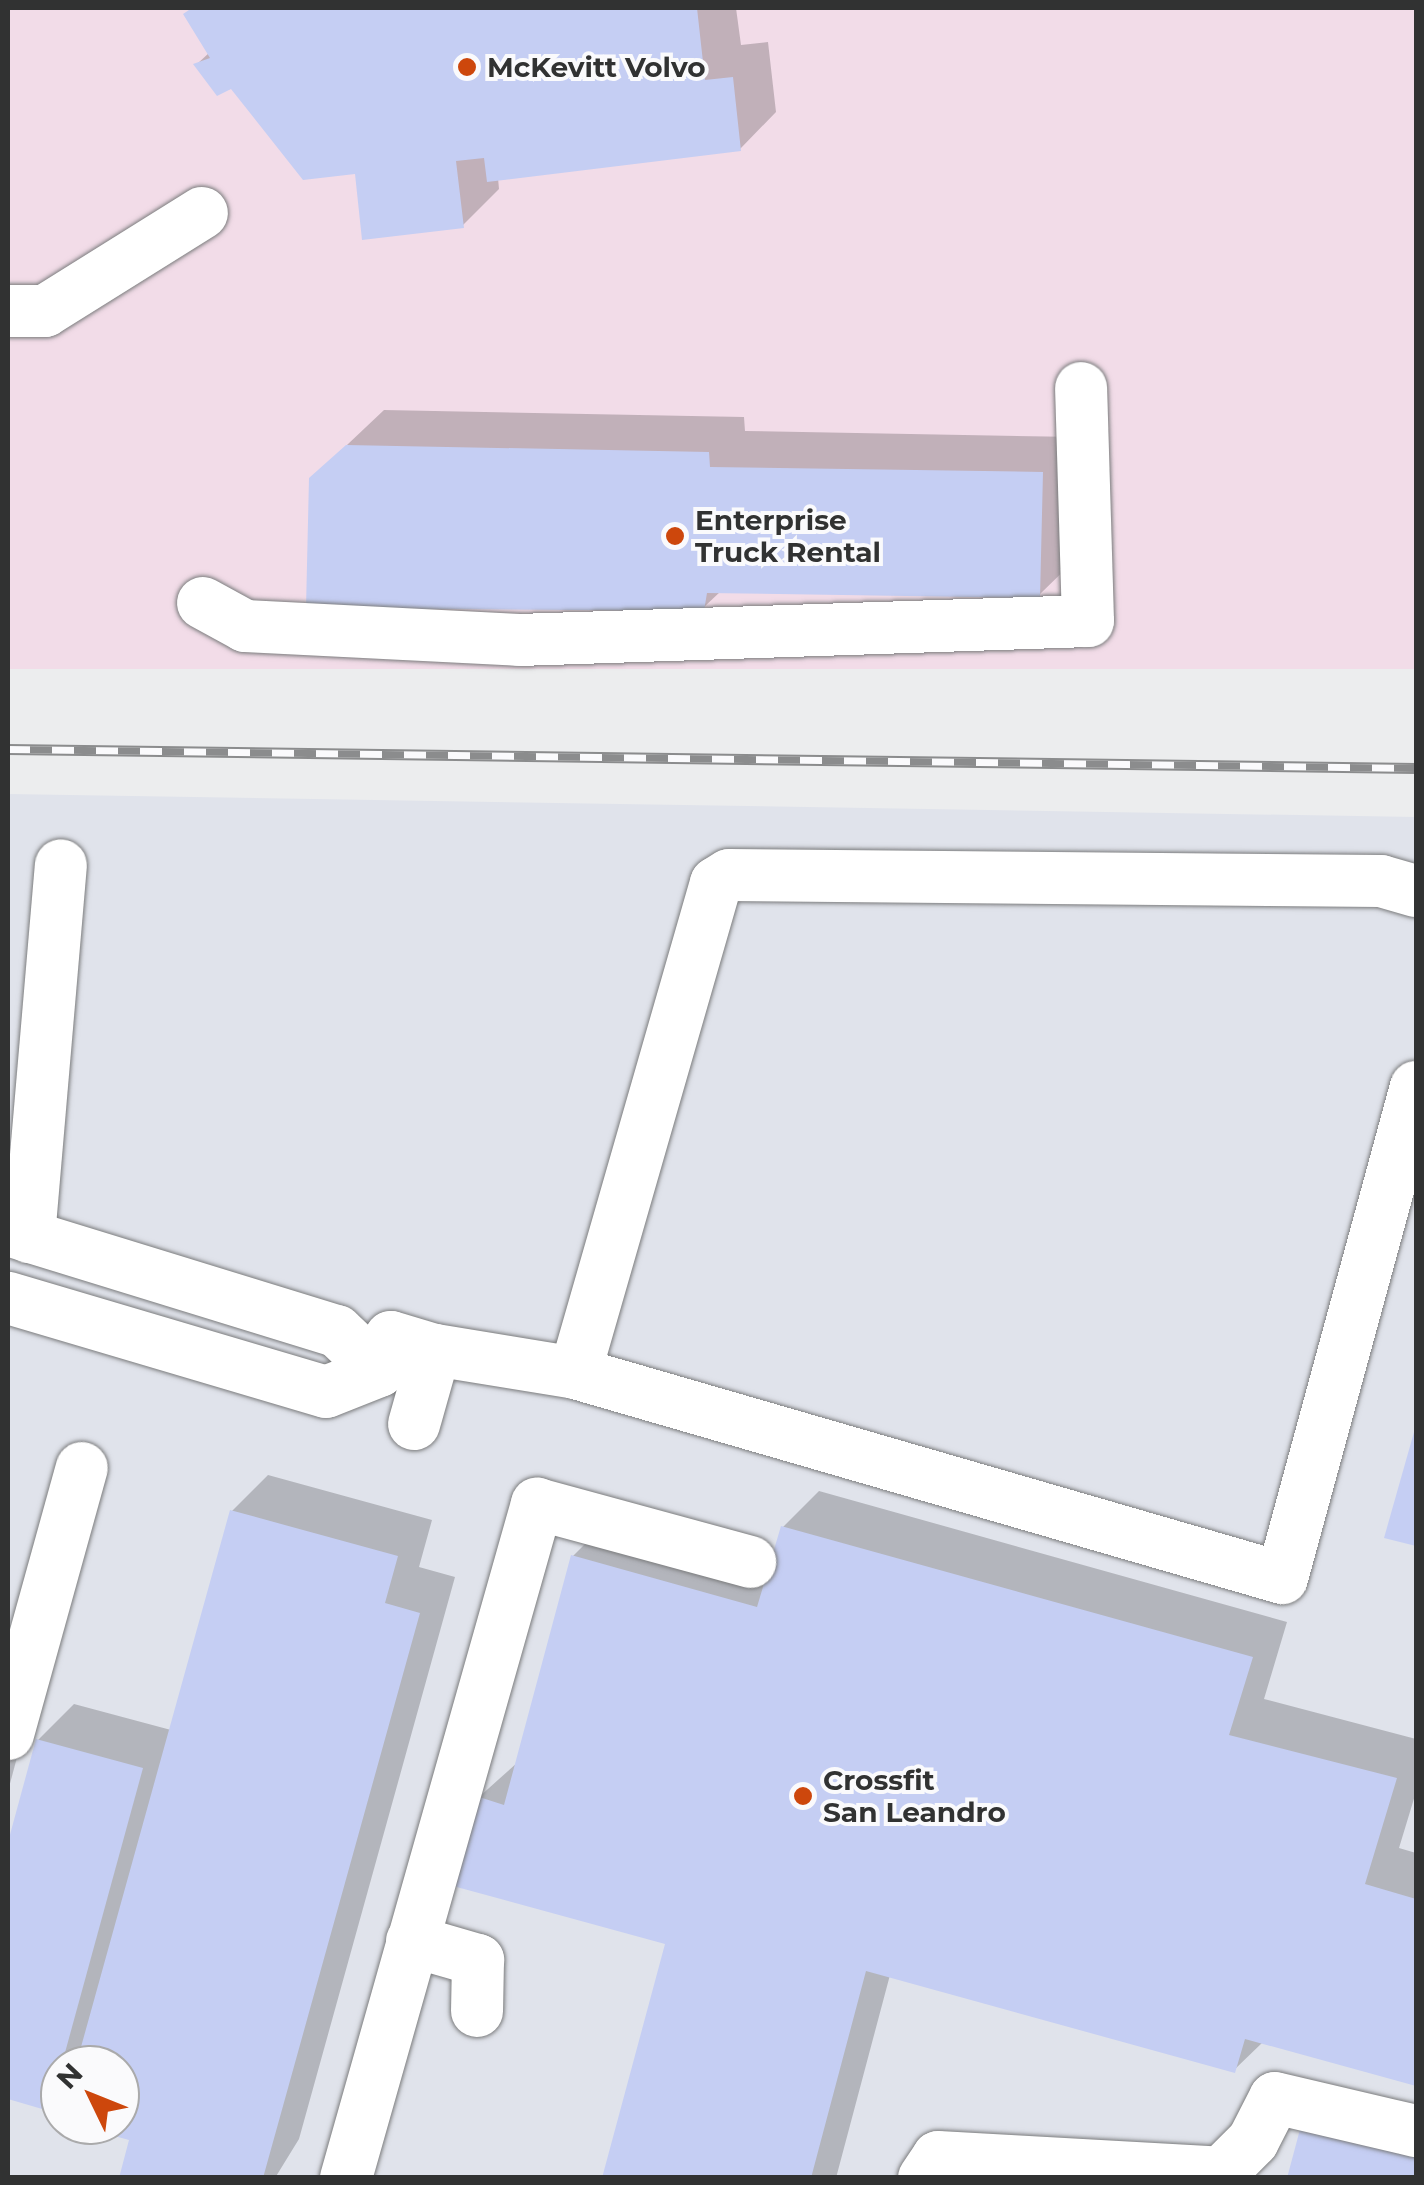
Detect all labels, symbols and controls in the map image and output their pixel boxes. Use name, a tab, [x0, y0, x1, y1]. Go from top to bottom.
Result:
place label: McKevitt Volvo	[487, 50, 706, 84]
marker: McKevitt Volvo	[456, 56, 478, 78]
place label: Enterprise Truck Rental	[695, 503, 881, 569]
marker: Enterprise Truck Rental	[664, 525, 686, 547]
place label: Crossfit San Leandro	[823, 1763, 1006, 1829]
marker: Crossfit San Leandro	[792, 1785, 814, 1807]
north arrow	[40, 2045, 140, 2145]
text: N	[49, 2056, 90, 2096]

